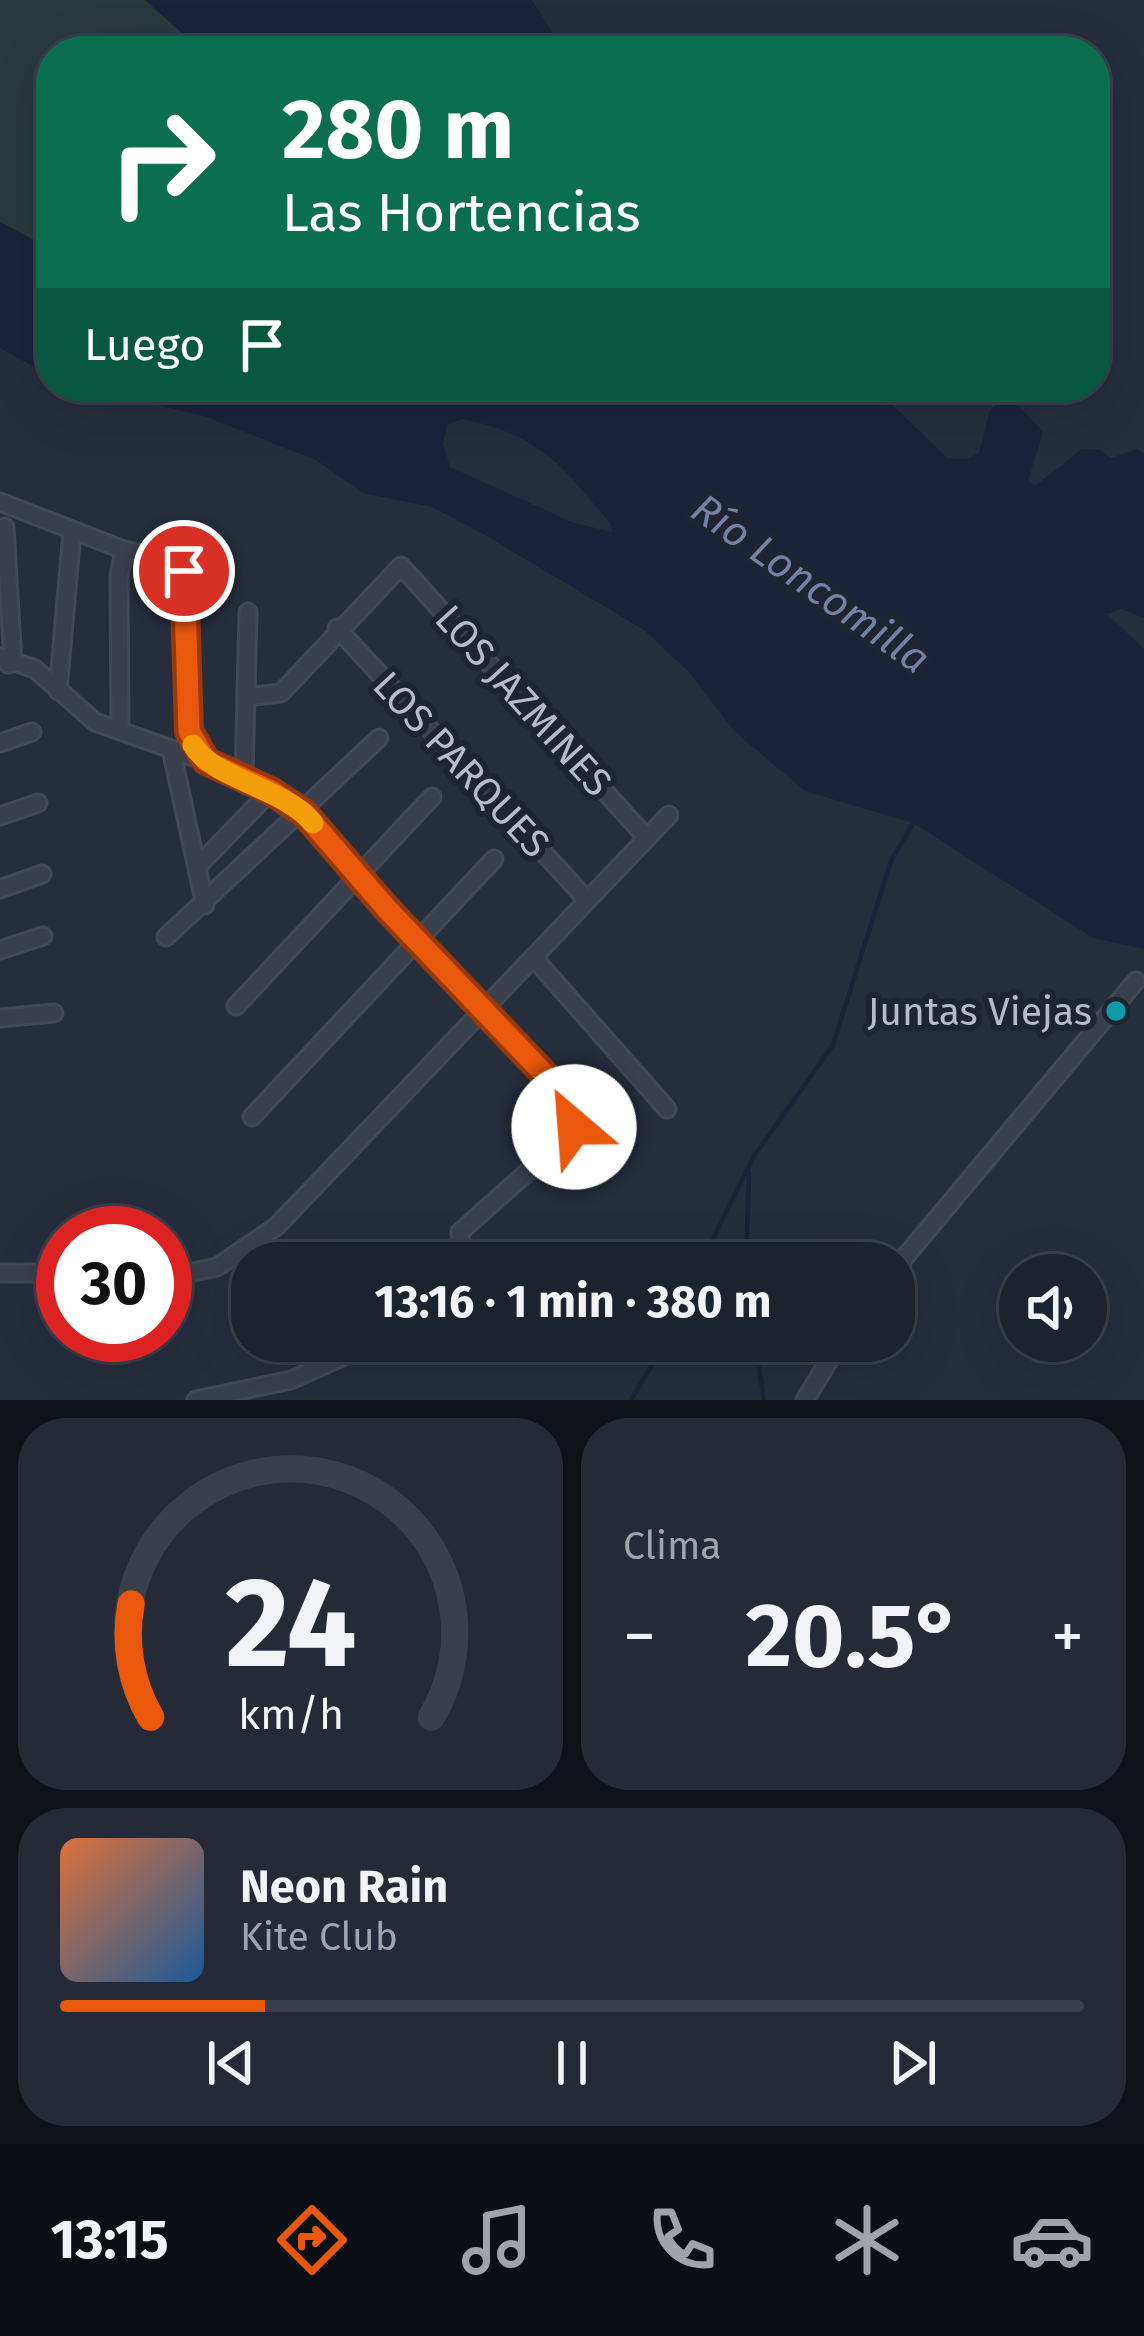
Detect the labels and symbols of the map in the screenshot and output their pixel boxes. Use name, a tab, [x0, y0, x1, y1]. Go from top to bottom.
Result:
water label: Río Loncomilla	[682, 483, 939, 684]
pin	[133, 520, 235, 622]
street label: LOS JAZMINES	[426, 596, 621, 805]
street label: LOS PARQUES	[364, 662, 559, 867]
place label: Juntas Viejas	[867, 989, 1092, 1035]
marker: Juntas Viejas	[1103, 998, 1129, 1024]
position arrow	[511, 1064, 637, 1190]
speed limit sign: 30	[36, 1206, 192, 1362]

